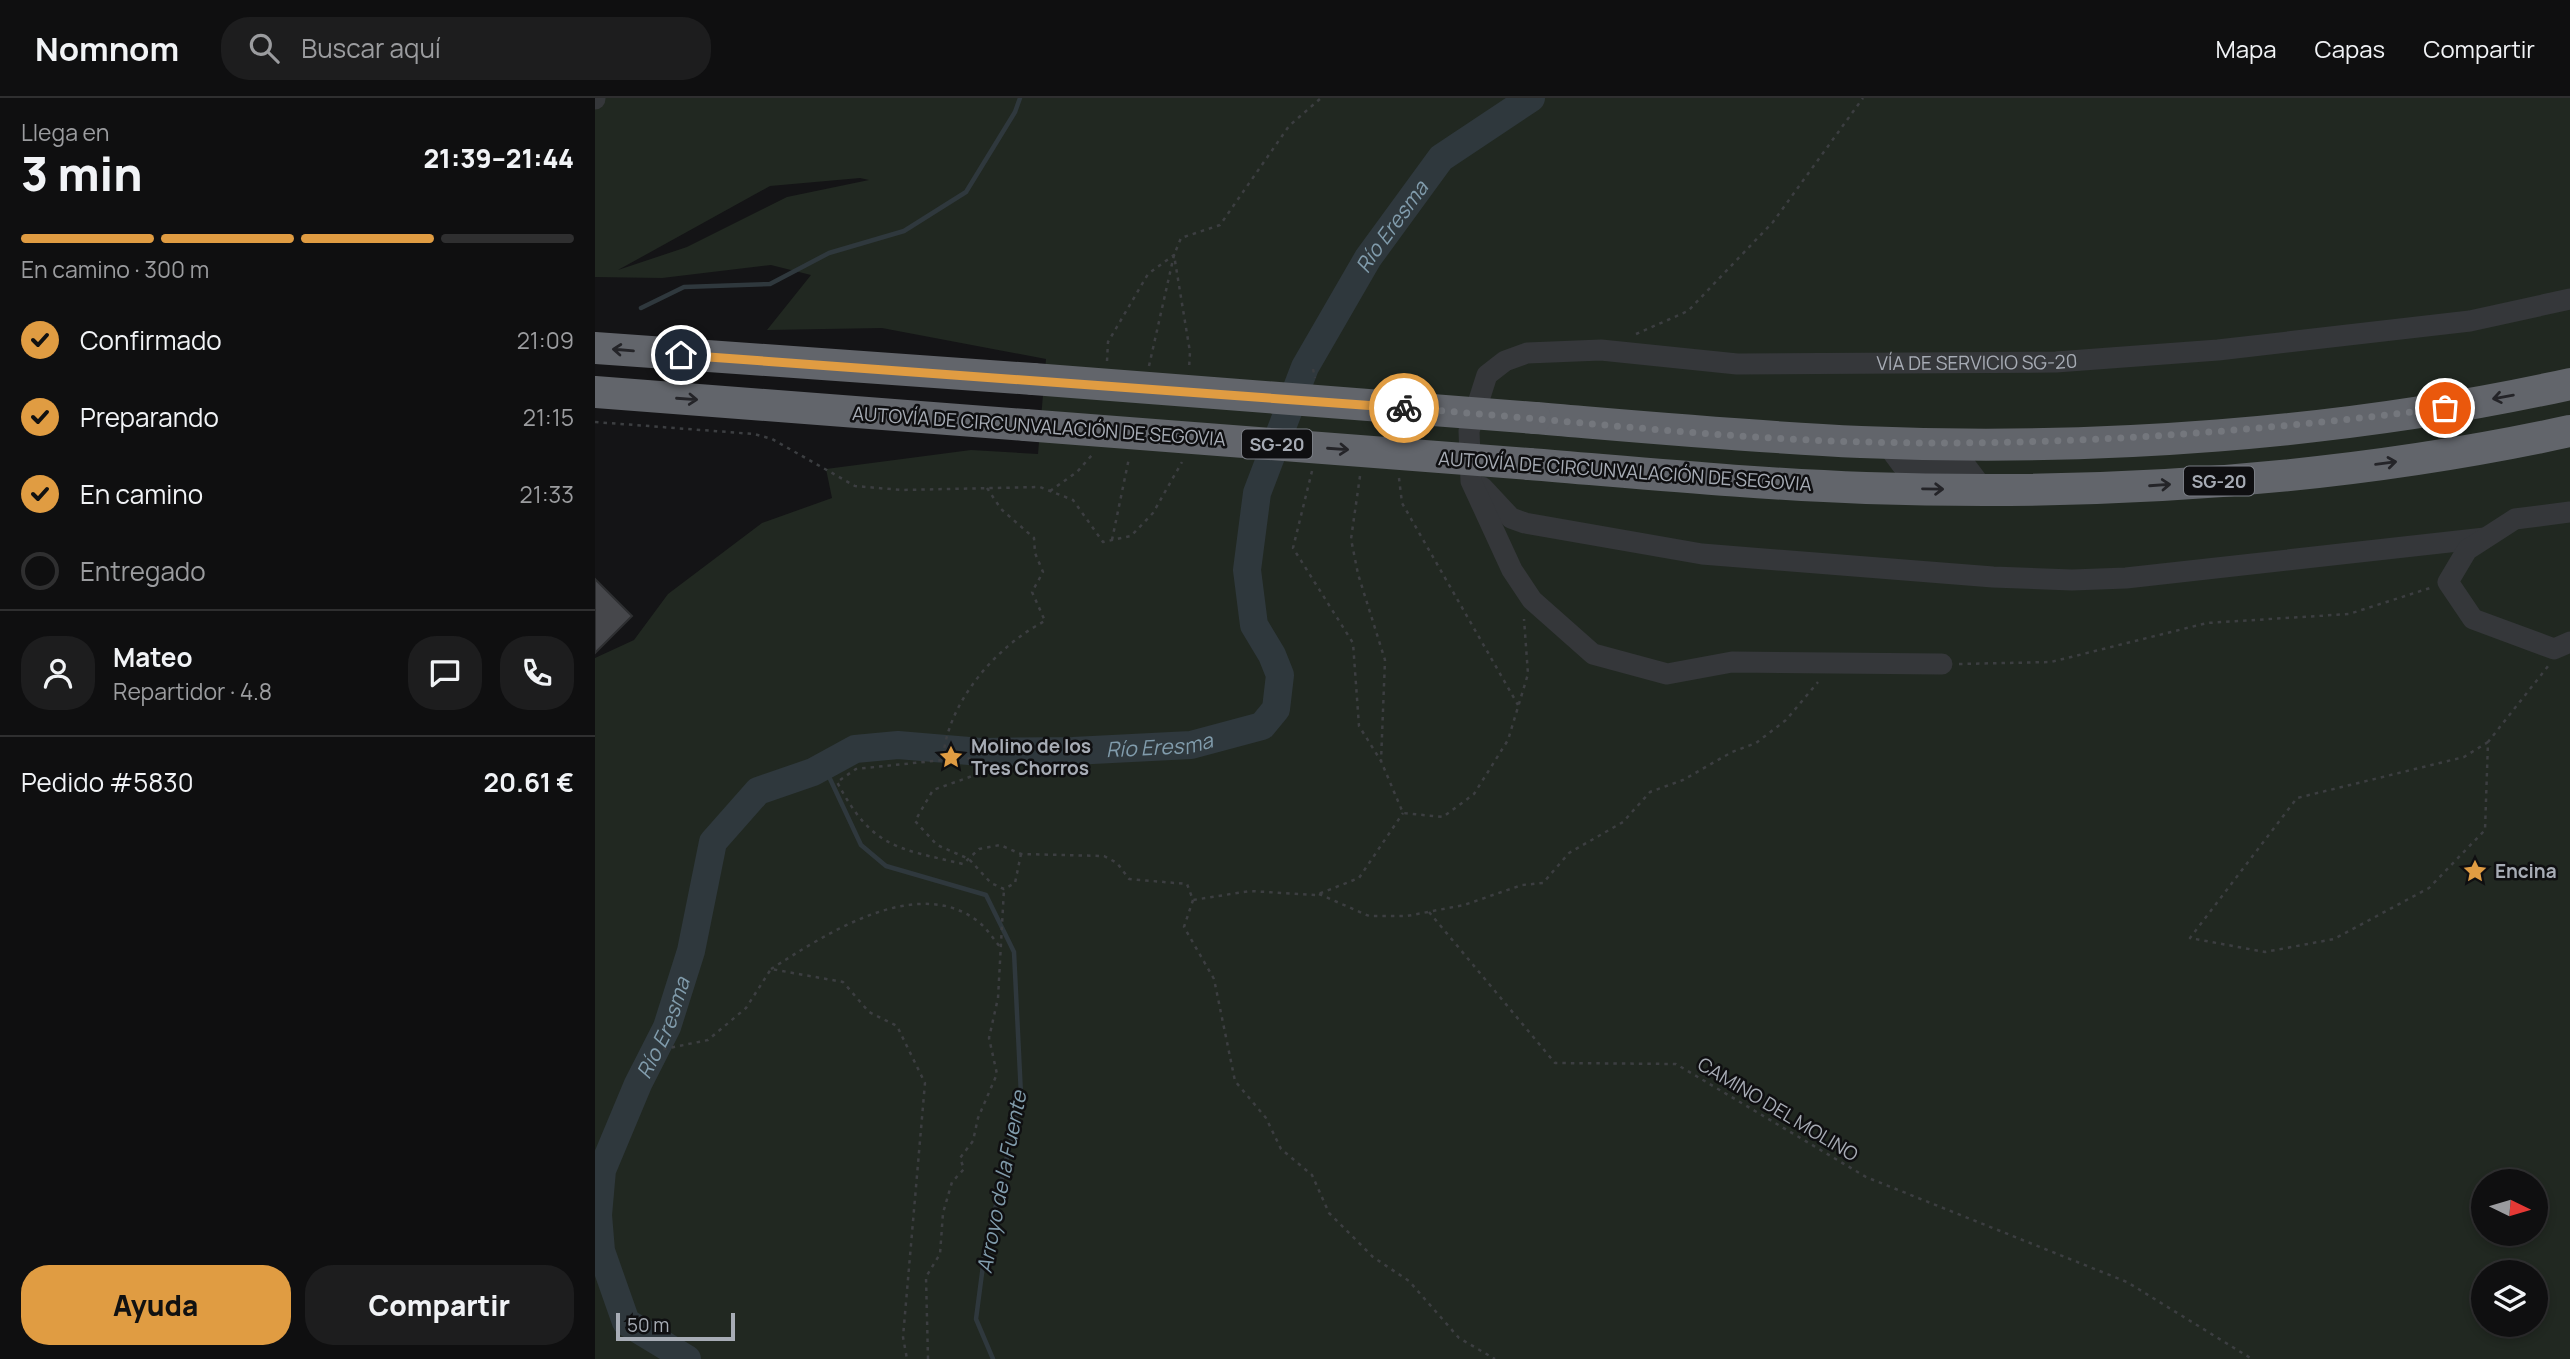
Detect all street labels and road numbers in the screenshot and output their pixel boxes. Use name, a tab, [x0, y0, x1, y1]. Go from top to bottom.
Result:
street label: VÍA DE SERVICIO SG-20	[1876, 347, 2078, 376]
street label: AUTOVÍA DE CIRCUNVALACIÓN DE SEGOVIA	[851, 400, 1227, 452]
road number: SG-20	[1242, 430, 1312, 458]
street label: AUTOVÍA DE CIRCUNVALACIÓN DE SEGOVIA	[1437, 445, 1813, 497]
road number: SG-20	[2184, 466, 2254, 496]
street label: CAMINO DEL MOLINO	[1693, 1051, 1863, 1167]

